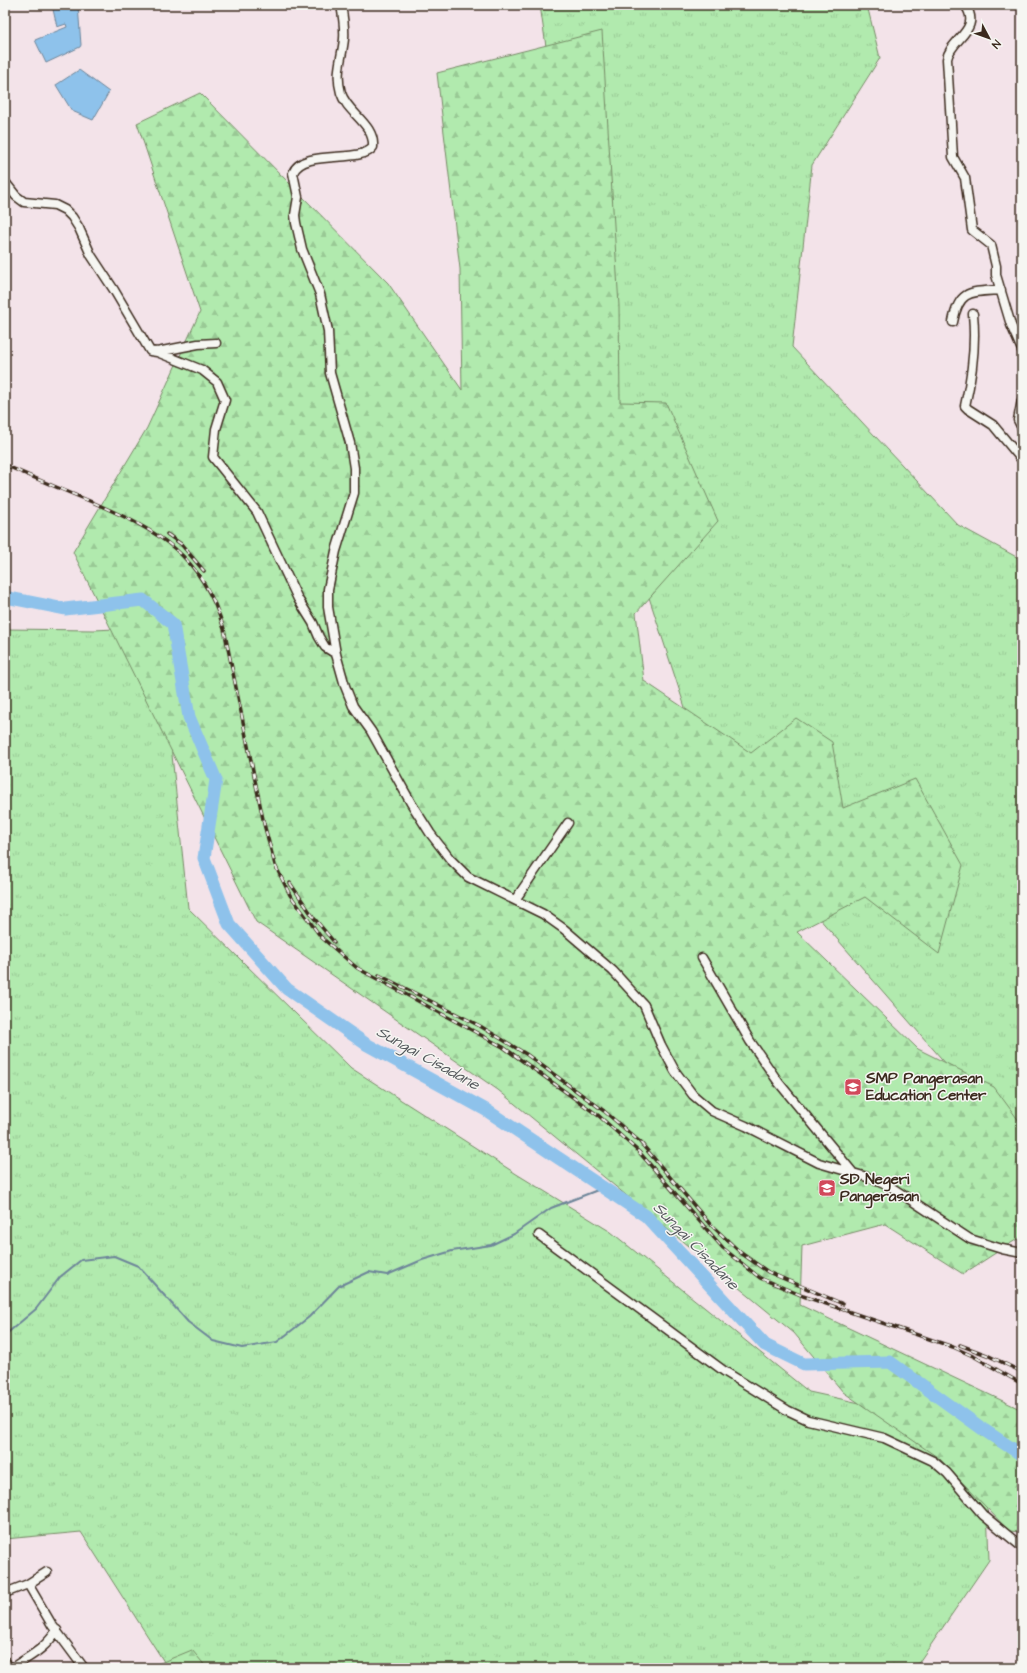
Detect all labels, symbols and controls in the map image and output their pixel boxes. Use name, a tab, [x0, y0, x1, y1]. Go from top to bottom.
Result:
north arrow	[969, 18, 1009, 58]
text: N	[988, 37, 1004, 52]
water label: Sungai Cisadane	[372, 1021, 485, 1097]
place label: SMP Pangerasan Education Center	[865, 1068, 987, 1106]
school or university icon: SMP Pangerasan Education Center	[843, 1077, 863, 1097]
place label: SD Negeri Pangerasan	[839, 1169, 920, 1209]
school or university icon: SD Negeri Pangerasan	[817, 1178, 837, 1198]
water label: Sungai Cisadane	[648, 1197, 745, 1297]

